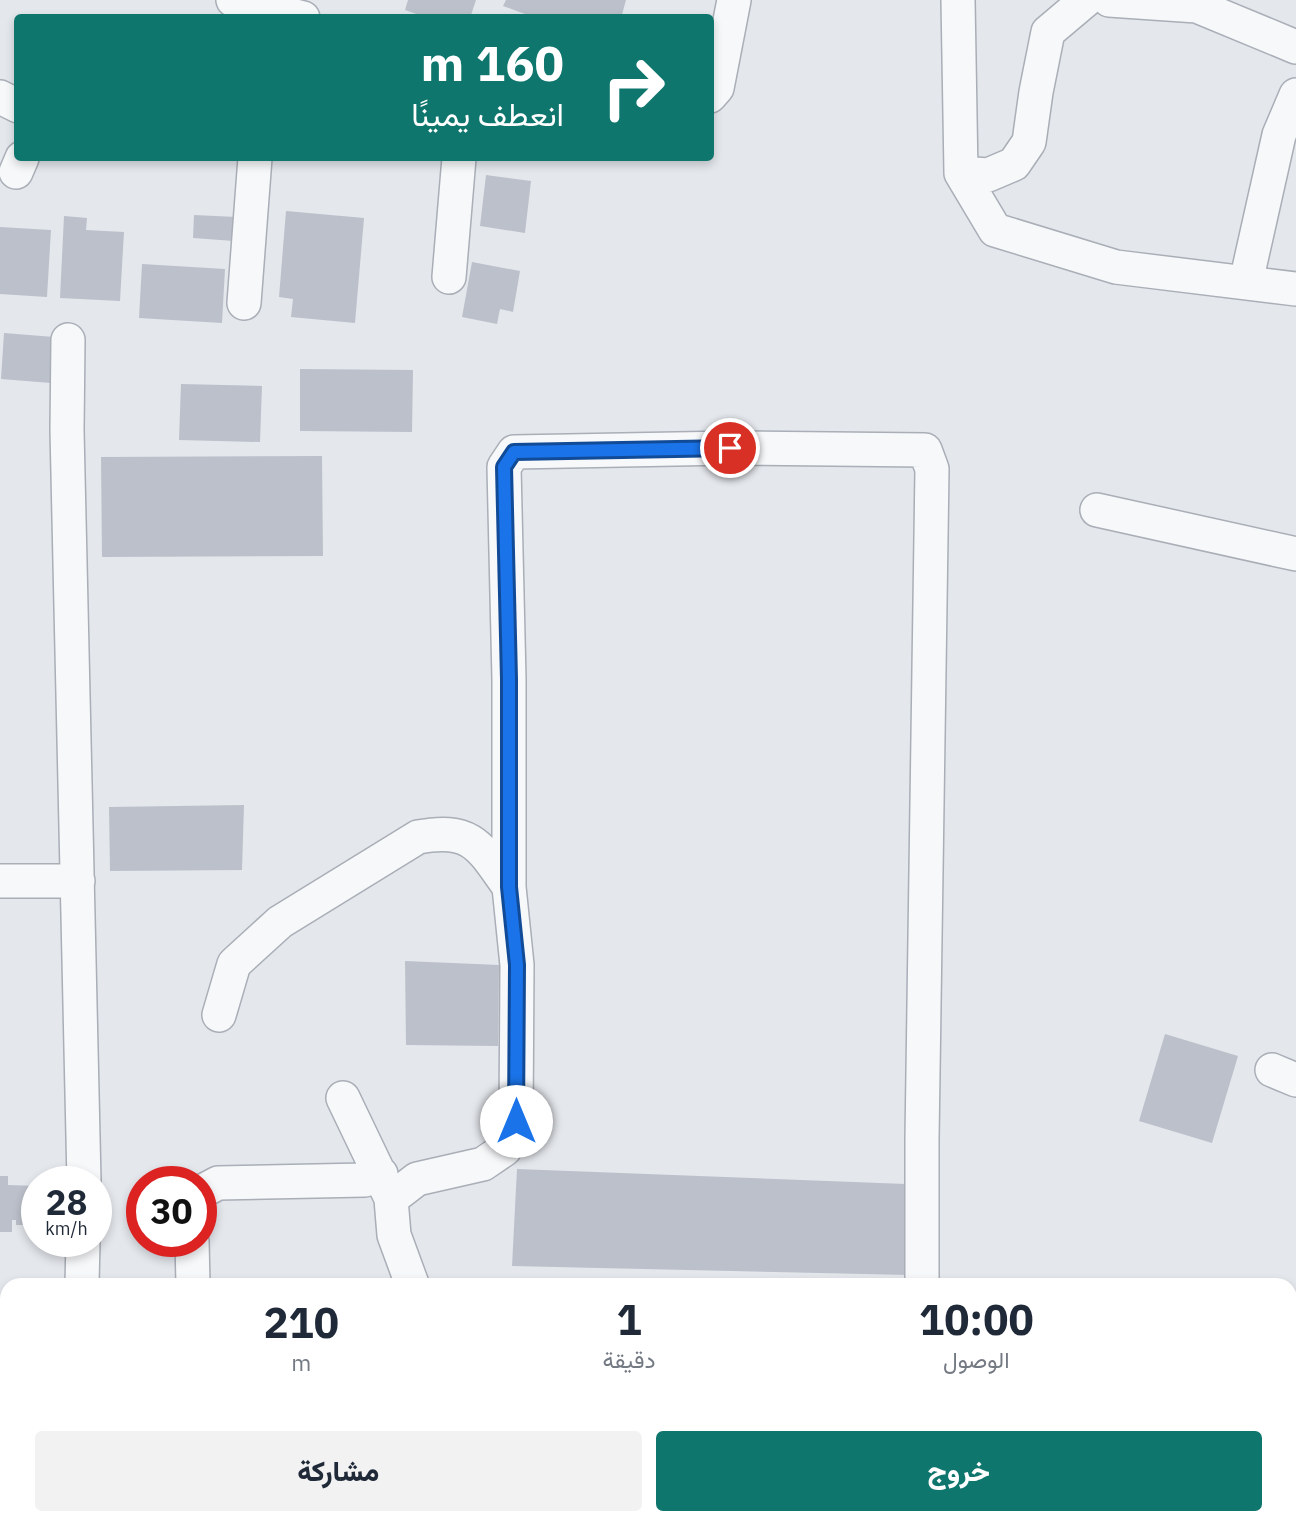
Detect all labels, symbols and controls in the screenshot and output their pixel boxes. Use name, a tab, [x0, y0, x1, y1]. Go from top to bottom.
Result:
text: 160 m	[420, 31, 564, 94]
icon: right	[588, 42, 679, 133]
text: انعطف يمينًا	[411, 93, 564, 135]
pin	[700, 418, 760, 478]
icon: arrive	[711, 429, 749, 467]
position arrow	[479, 1084, 553, 1158]
speed limit sign: 30	[126, 1166, 217, 1257]
text: 28	[45, 1179, 88, 1225]
text: km/h	[45, 1217, 88, 1240]
text: 1	[616, 1292, 642, 1347]
text: 10:00	[919, 1292, 1034, 1347]
text: 210	[263, 1295, 339, 1350]
text: دقيقة	[602, 1344, 656, 1374]
text: الوصول	[943, 1344, 1009, 1374]
text: m	[291, 1347, 311, 1377]
button: مشاركة	[35, 1431, 642, 1511]
button: خروج	[656, 1431, 1262, 1511]

